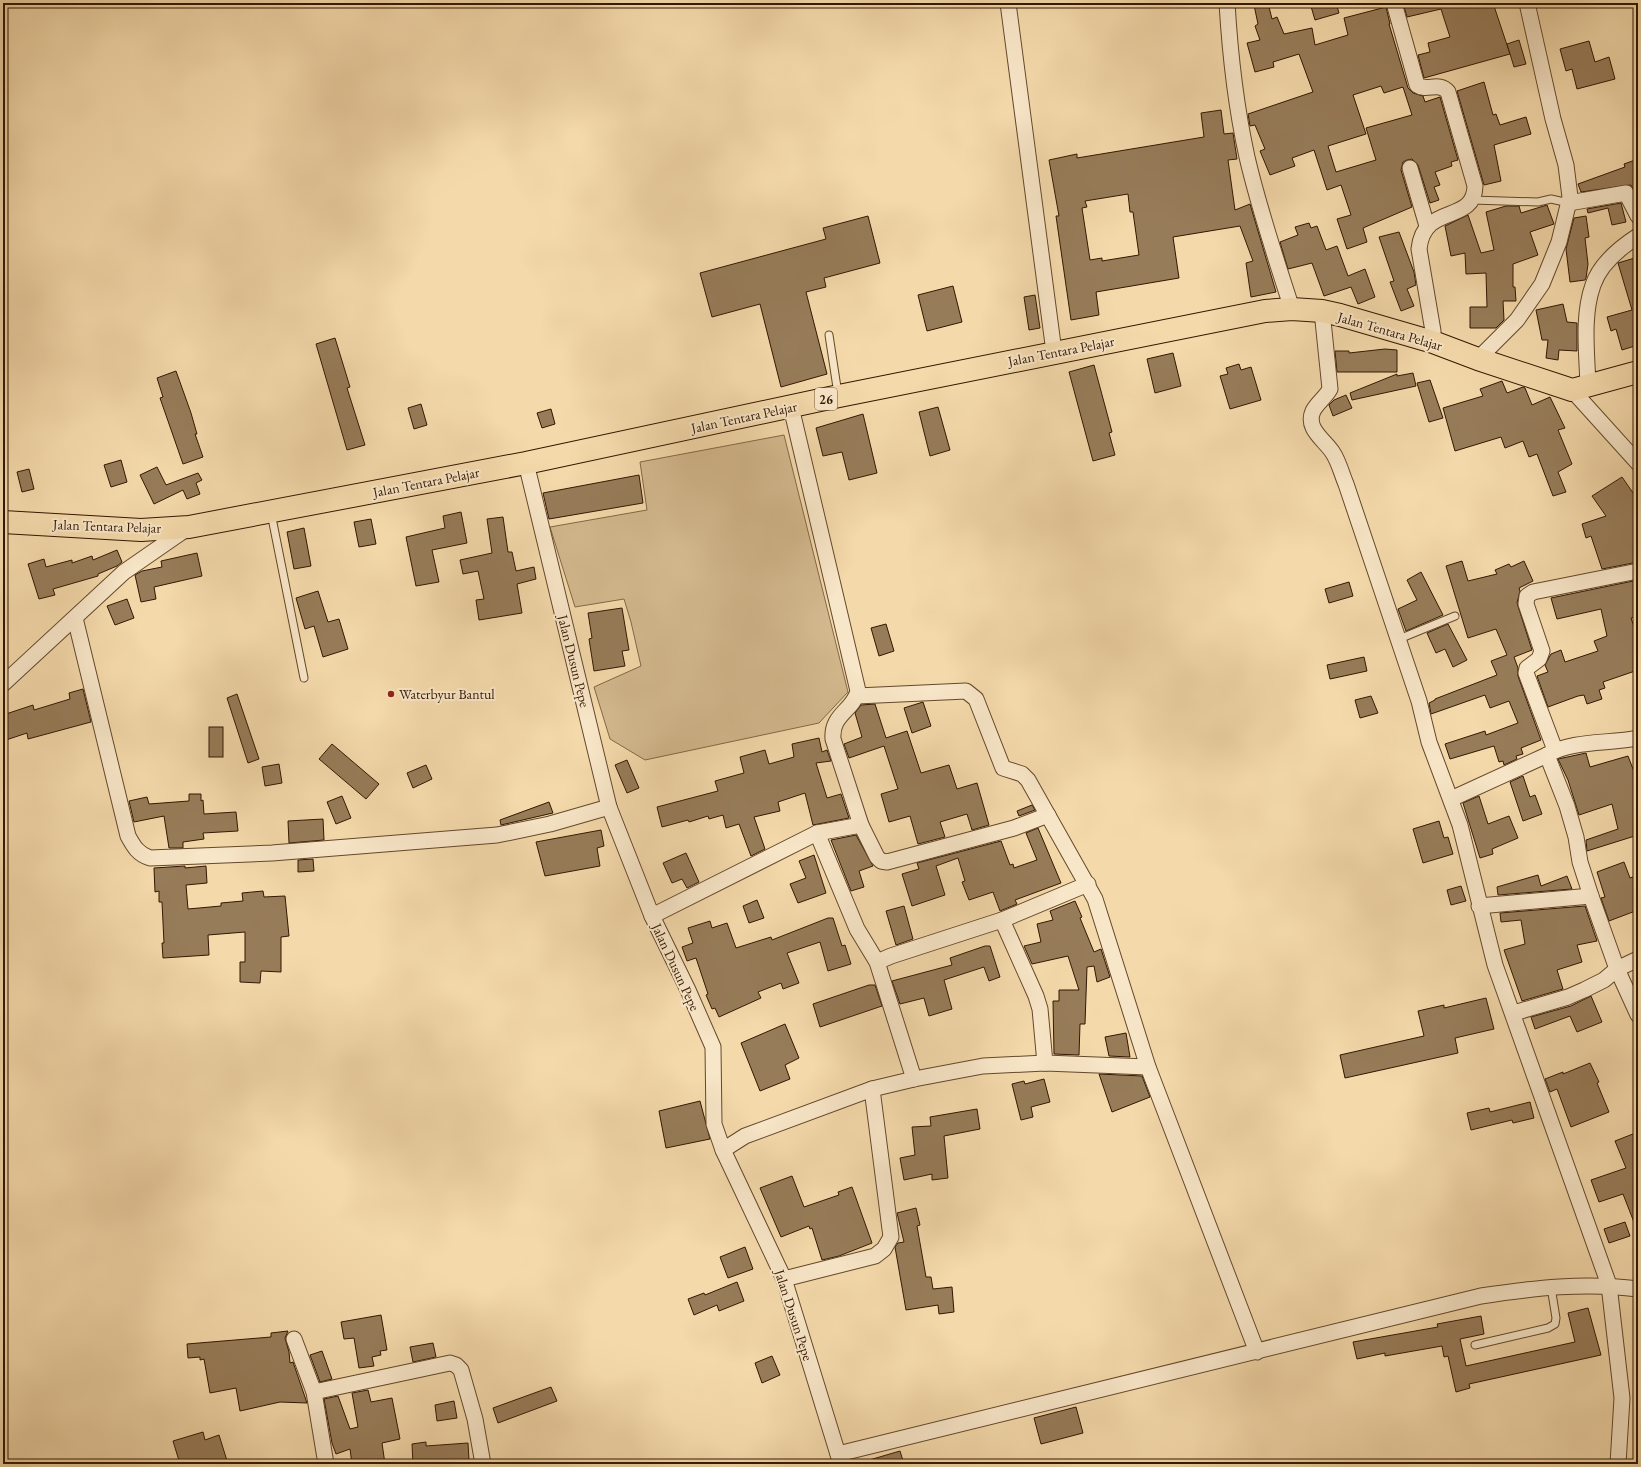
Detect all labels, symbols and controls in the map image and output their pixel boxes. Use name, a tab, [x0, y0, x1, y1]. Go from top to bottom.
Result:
street label: Jalan Tentara Pelajar	[1335, 307, 1445, 355]
street label: Jalan Tentara Pelajar	[1005, 332, 1116, 370]
road number: 26	[815, 388, 837, 410]
street label: Jalan Tentara Pelajar	[688, 397, 799, 437]
street label: Jalan Tentara Pelajar	[370, 463, 481, 501]
street label: Jalan Tentara Pelajar	[52, 515, 162, 537]
street label: Jalan Dusun Pepe	[554, 612, 594, 710]
place label: Waterbyur Bantul	[399, 685, 495, 703]
marker: Waterbyur Bantul	[386, 689, 396, 699]
street label: Jalan Dusun Pepe	[647, 919, 704, 1014]
street label: Jalan Dusun Pepe	[770, 1266, 817, 1363]

